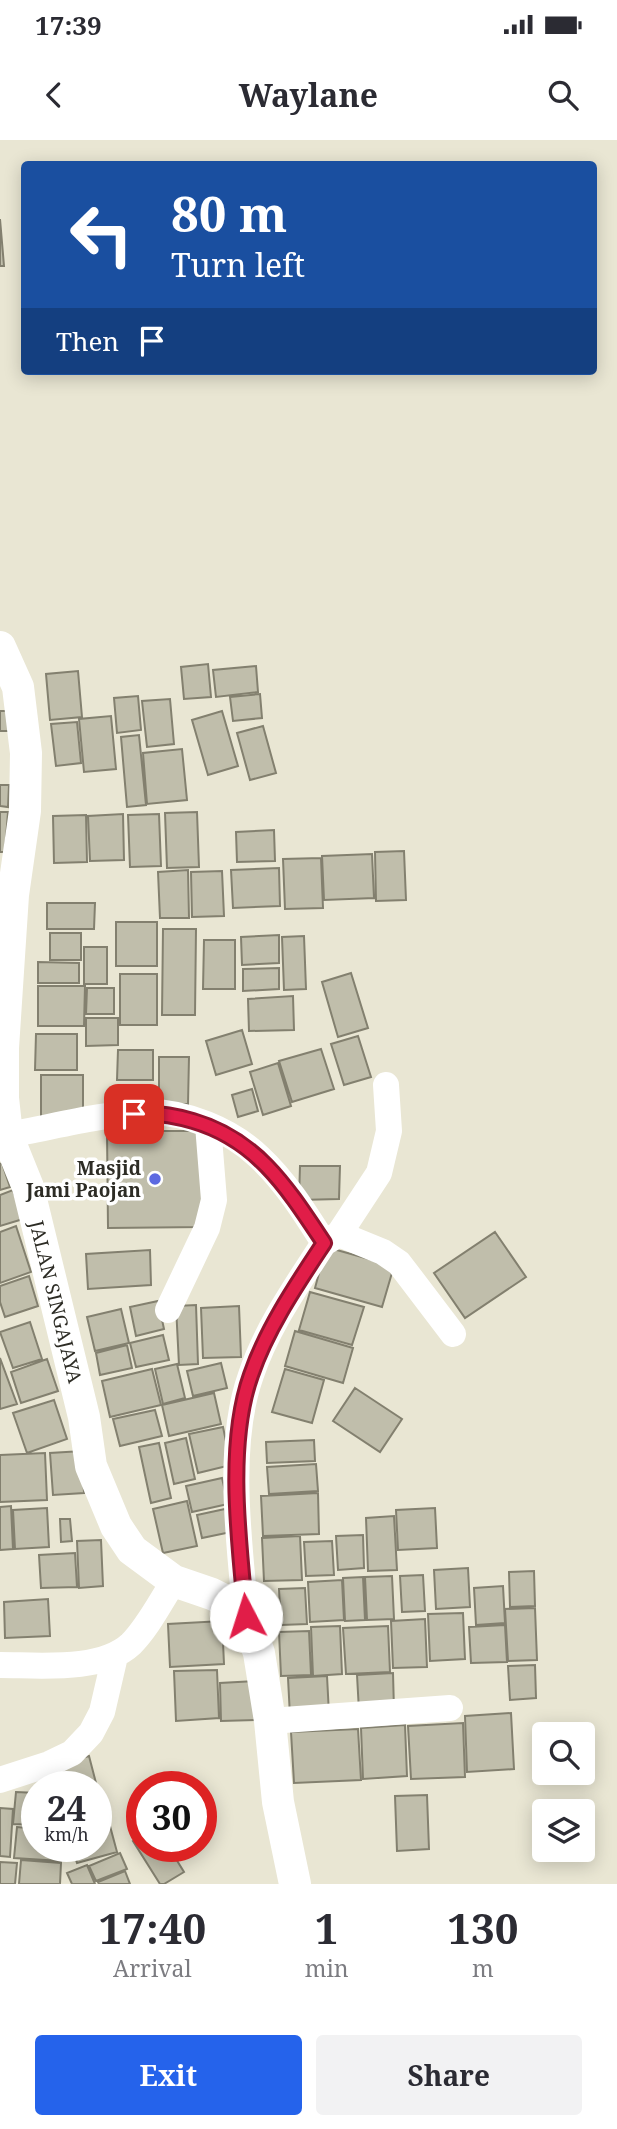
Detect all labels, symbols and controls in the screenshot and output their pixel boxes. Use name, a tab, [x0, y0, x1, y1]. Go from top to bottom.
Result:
text: 17:39	[35, 7, 102, 43]
text: Waylane	[239, 73, 378, 116]
icon: back	[35, 76, 73, 114]
icon: search	[544, 76, 582, 114]
text: 80 m	[171, 180, 287, 246]
icon: left	[56, 189, 147, 280]
text: Turn left	[171, 243, 305, 286]
icon: arrive	[133, 322, 171, 360]
text: Then	[56, 323, 119, 359]
pin	[104, 1084, 164, 1144]
icon: arrive	[115, 1095, 153, 1133]
place label: Masjid Jami Paojan	[25, 1155, 142, 1203]
marker: Masjid Jami Paojan	[147, 1171, 163, 1187]
street label: JALAN SINGAJAYA	[23, 1217, 88, 1386]
position arrow	[209, 1579, 283, 1653]
map controls	[532, 1722, 595, 1862]
button: search	[532, 1722, 595, 1785]
speed limit sign: 30	[126, 1771, 217, 1862]
text: 24	[47, 1784, 86, 1831]
button: layers	[532, 1799, 595, 1862]
text: km/h	[44, 1822, 89, 1846]
text: 17:40	[99, 1899, 206, 1956]
text: 1	[315, 1899, 339, 1956]
text: 130	[447, 1899, 518, 1956]
text: Arrival	[113, 1952, 192, 1984]
text: min	[305, 1952, 349, 1984]
text: m	[472, 1952, 494, 1984]
button: Exit	[35, 2035, 302, 2115]
button: Share	[316, 2035, 582, 2115]

